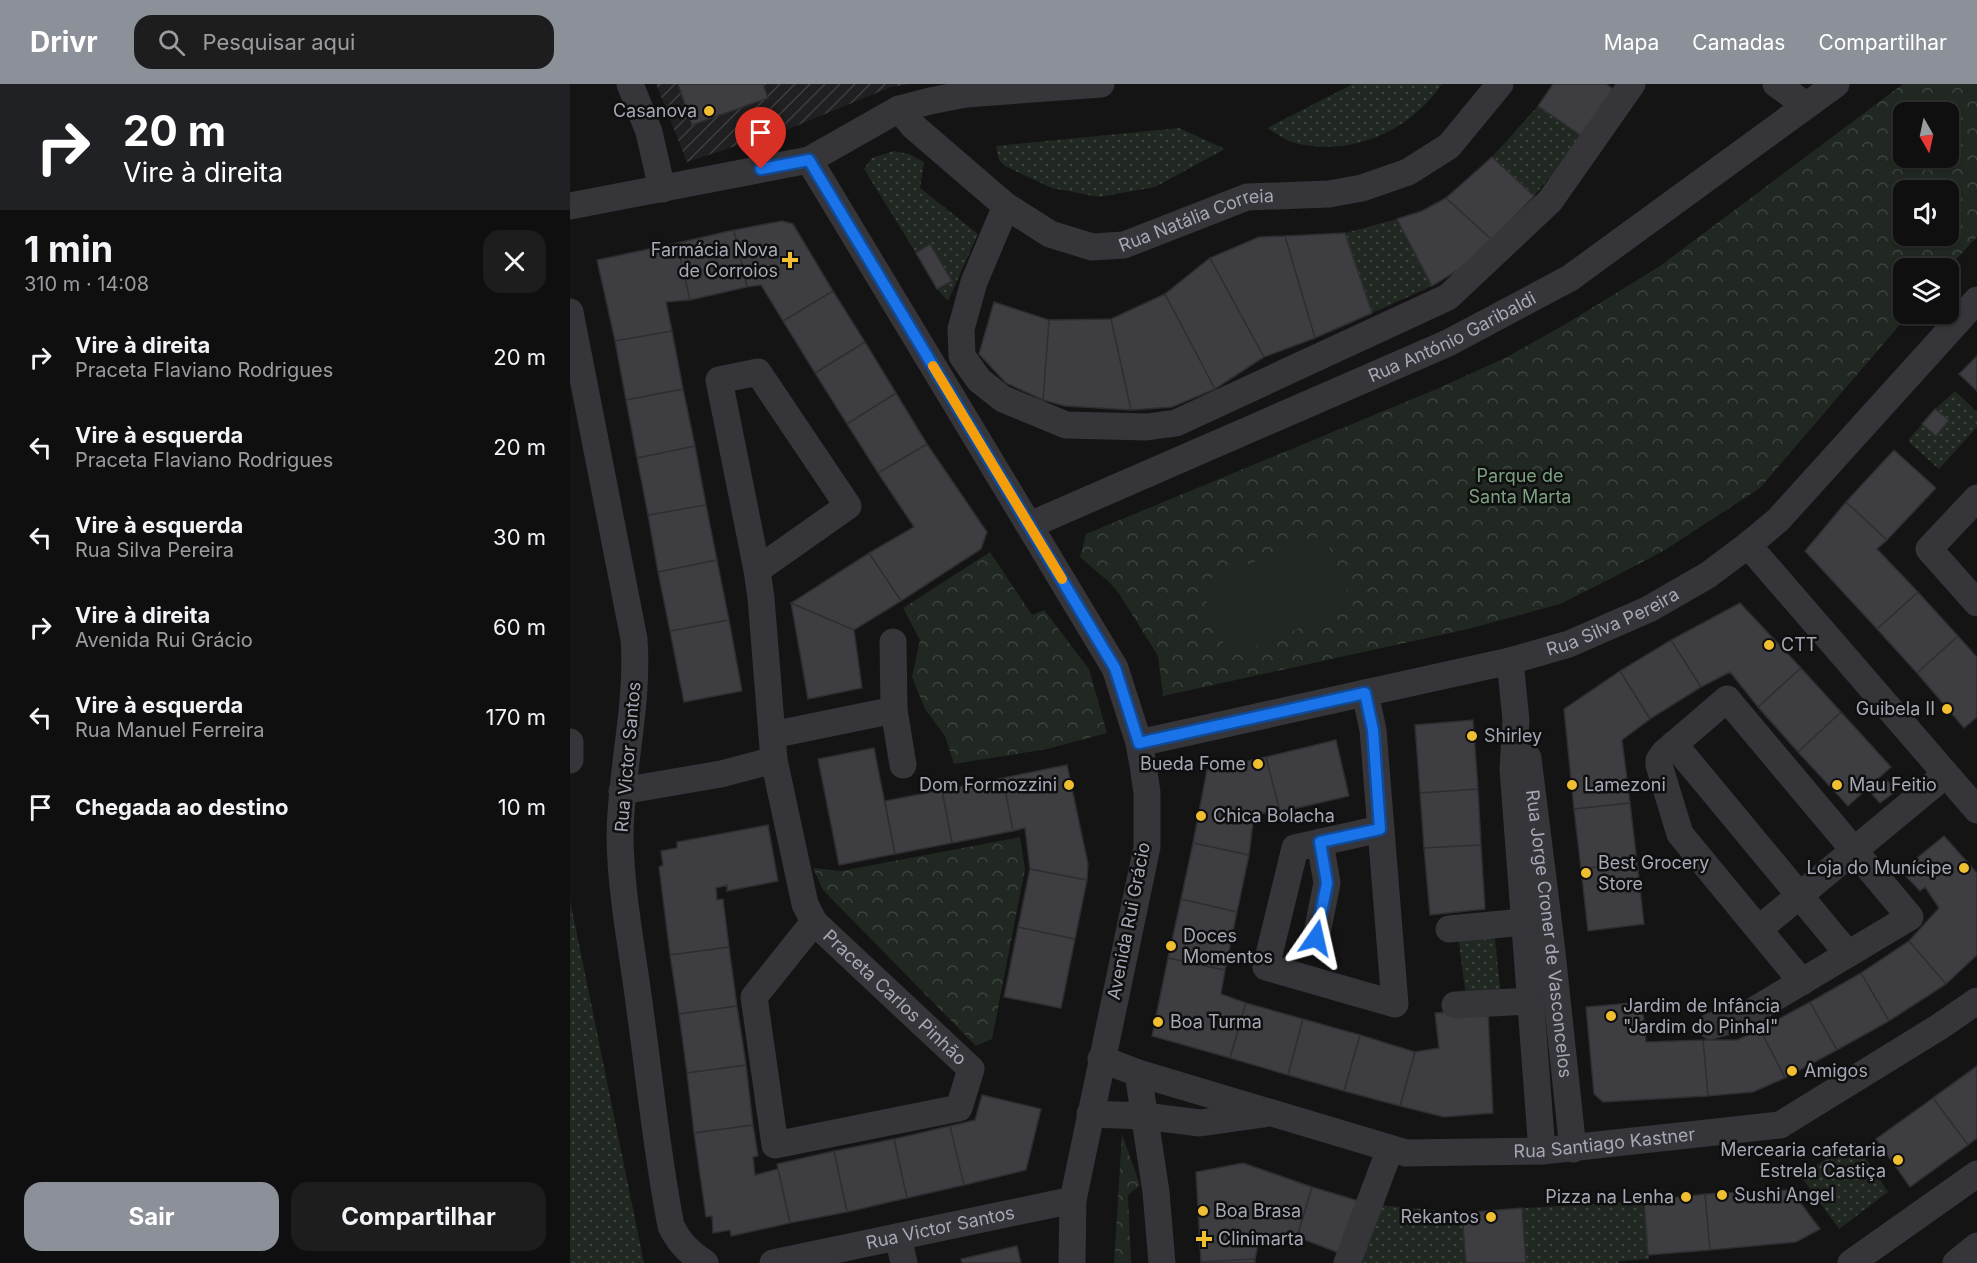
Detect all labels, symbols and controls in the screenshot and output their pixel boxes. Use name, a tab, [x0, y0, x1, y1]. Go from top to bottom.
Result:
search box	[134, 15, 554, 69]
text: Drivr	[30, 25, 98, 59]
icon: search	[155, 26, 188, 59]
text: Pesquisar aqui	[203, 29, 355, 55]
text: Mapa	[1604, 30, 1659, 55]
text: Camadas	[1692, 30, 1785, 55]
text: Compartilhar	[1818, 30, 1947, 55]
place label: Casanova	[613, 100, 697, 121]
north arrow	[1893, 102, 1959, 168]
map controls	[1893, 102, 1959, 324]
marker: Casanova	[702, 104, 716, 118]
text: 20 m	[123, 105, 226, 156]
pin	[735, 107, 786, 169]
icon: right	[24, 108, 102, 186]
icon: arrive	[744, 116, 777, 149]
text: Vire à direita	[123, 156, 283, 189]
button: sound	[1893, 180, 1959, 246]
street label: Rua Natália Correia	[1116, 185, 1274, 256]
text: 1 min	[24, 227, 113, 271]
button: close	[483, 230, 546, 293]
place label: Farmácia Nova de Corroios	[651, 239, 778, 281]
marker: Farmácia Nova de Corroios	[783, 253, 797, 267]
button: layers	[1893, 258, 1959, 324]
text: 310 m · 14:08	[24, 272, 149, 296]
street label: Rua António Garibaldi	[1365, 287, 1539, 386]
text: Vire à direita	[75, 332, 210, 358]
icon: right	[24, 341, 57, 374]
text: 20 m	[493, 344, 546, 370]
text: Praceta Flaviano Rodrigues	[75, 358, 333, 382]
text: Vire à esquerda	[75, 422, 243, 448]
icon: left	[24, 431, 57, 464]
text: 20 m	[493, 434, 546, 460]
text: Praceta Flaviano Rodrigues	[75, 448, 333, 472]
park label: Parque de Santa Marta	[1469, 465, 1571, 507]
text: Vire à esquerda	[75, 512, 243, 538]
icon: left	[24, 521, 57, 554]
text: 30 m	[493, 524, 546, 550]
text: Rua Silva Pereira	[75, 538, 234, 562]
street label: Rua Silva Pereira	[1544, 583, 1682, 660]
text: Vire à direita	[75, 602, 210, 628]
icon: right	[24, 611, 57, 644]
text: 60 m	[493, 614, 546, 640]
text: Avenida Rui Grácio	[75, 628, 253, 652]
place label: CTT	[1781, 634, 1817, 655]
marker: CTT	[1762, 638, 1776, 652]
street label: Rua Victor Santos	[610, 681, 645, 833]
text: Vire à esquerda	[75, 692, 243, 718]
place label: Guibela II	[1856, 698, 1935, 719]
icon: left	[24, 701, 57, 734]
marker: Guibela II	[1940, 702, 1954, 716]
text: 170 m	[486, 704, 546, 730]
text: Rua Manuel Ferreira	[75, 718, 265, 742]
place label: Shirley	[1484, 725, 1542, 746]
marker: Shirley	[1465, 729, 1479, 743]
place label: Bueda Fome	[1140, 753, 1246, 774]
marker: Bueda Fome	[1251, 757, 1265, 771]
place label: Dom Formozzini	[919, 774, 1057, 795]
place label: Lamezoni	[1584, 774, 1666, 795]
place label: Mau Feitio	[1849, 774, 1937, 795]
marker: Dom Formozzini	[1062, 778, 1076, 792]
marker: Lamezoni	[1565, 778, 1579, 792]
marker: Mau Feitio	[1830, 778, 1844, 792]
street label: Rua Jorge Croner de Vasconcelos	[1522, 788, 1576, 1079]
icon: arrive	[24, 791, 57, 824]
text: Chegada ao destino	[75, 794, 289, 820]
text: 10 m	[498, 794, 546, 820]
place label: Chica Bolacha	[1213, 805, 1335, 826]
marker: Chica Bolacha	[1194, 809, 1208, 823]
street label: Avenida Rui Grácio	[1103, 840, 1154, 1001]
place label: Best Grocery Store	[1598, 852, 1709, 894]
place label: Loja do Munícipe	[1807, 857, 1952, 878]
marker: Loja do Munícipe	[1957, 861, 1971, 875]
marker: Best Grocery Store	[1579, 866, 1593, 880]
position arrow	[1284, 906, 1348, 970]
street label: Praceta Carlos Pinhão	[819, 925, 971, 1069]
place label: Doces Momentos	[1183, 925, 1273, 967]
marker: Doces Momentos	[1164, 939, 1178, 953]
place label: Jardim de Infância "Jardim do Pinhal"	[1623, 995, 1780, 1037]
marker: Jardim de Infância "Jardim do Pinhal"	[1604, 1009, 1618, 1023]
place label: Boa Turma	[1170, 1011, 1262, 1032]
marker: Boa Turma	[1151, 1015, 1165, 1029]
place label: Amigos	[1804, 1060, 1868, 1081]
marker: Amigos	[1785, 1064, 1799, 1078]
street label: Rua Santiago Kastner	[1513, 1123, 1696, 1161]
place label: Mercearia cafetaria Estrela Castiça	[1720, 1139, 1886, 1181]
marker: Mercearia cafetaria Estrela Castiça	[1891, 1153, 1905, 1167]
button: Sair	[24, 1182, 279, 1251]
button: Compartilhar	[291, 1182, 546, 1251]
place label: Sushi Angel	[1734, 1184, 1835, 1205]
place label: Pizza na Lenha	[1545, 1186, 1674, 1207]
marker: Sushi Angel	[1715, 1188, 1729, 1202]
marker: Pizza na Lenha	[1679, 1190, 1693, 1204]
place label: Boa Brasa	[1215, 1200, 1301, 1221]
street label: Rua Victor Santos	[864, 1202, 1016, 1253]
marker: Boa Brasa	[1196, 1204, 1210, 1218]
place label: Rekantos	[1401, 1206, 1479, 1227]
marker: Rekantos	[1484, 1210, 1498, 1224]
place label: Clinimarta	[1218, 1228, 1304, 1249]
marker: Clinimarta	[1195, 1230, 1213, 1248]

